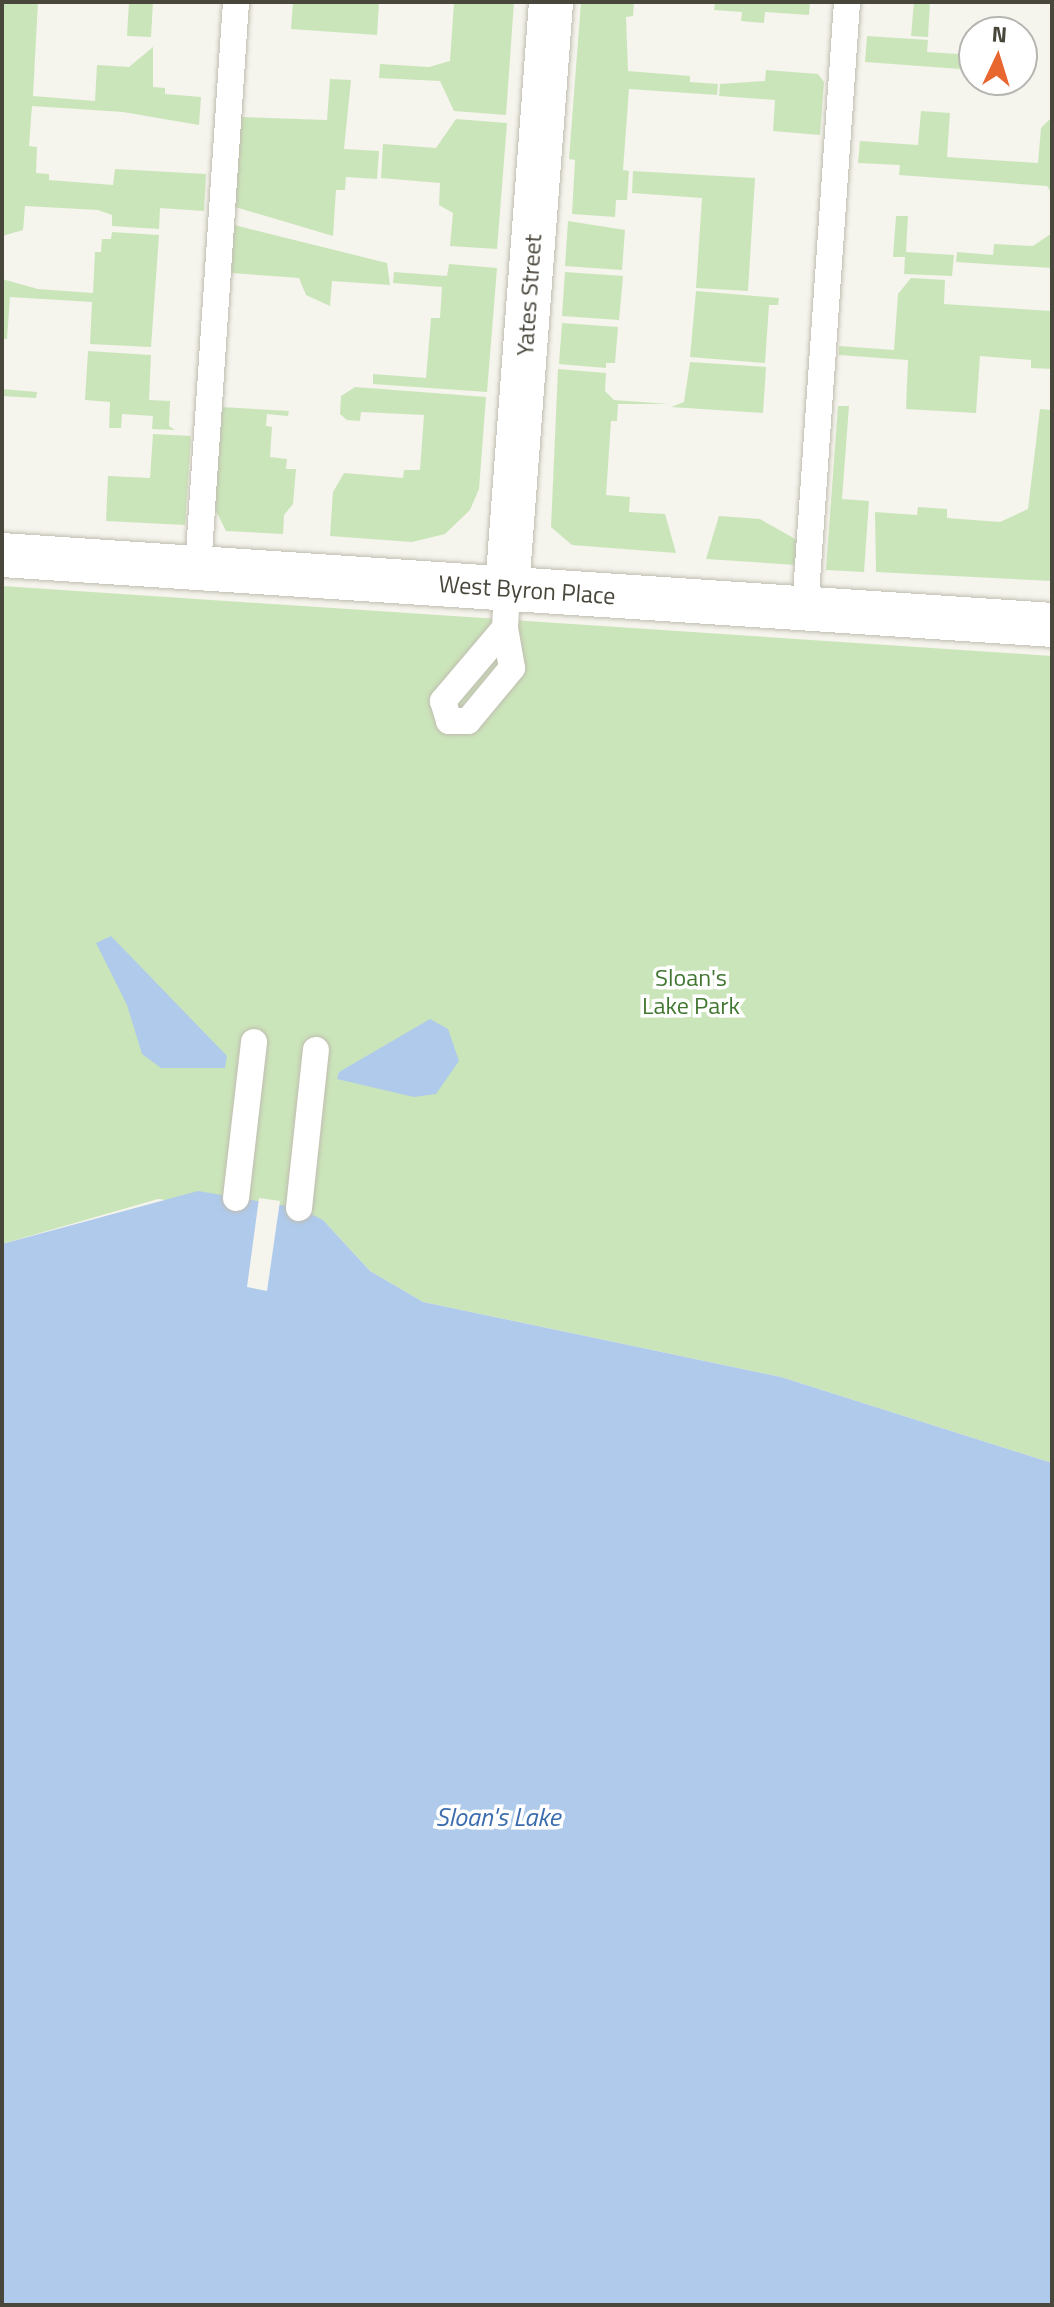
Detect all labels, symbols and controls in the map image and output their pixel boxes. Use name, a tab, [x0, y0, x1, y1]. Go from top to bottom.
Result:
north arrow	[958, 16, 1038, 96]
text: N	[991, 17, 1008, 52]
street label: Yates Street	[510, 233, 548, 357]
street label: West Byron Place	[438, 569, 616, 611]
park label: Sloan's Lake Park	[642, 964, 740, 1020]
water label: Sloan's Lake	[435, 1801, 561, 1833]

